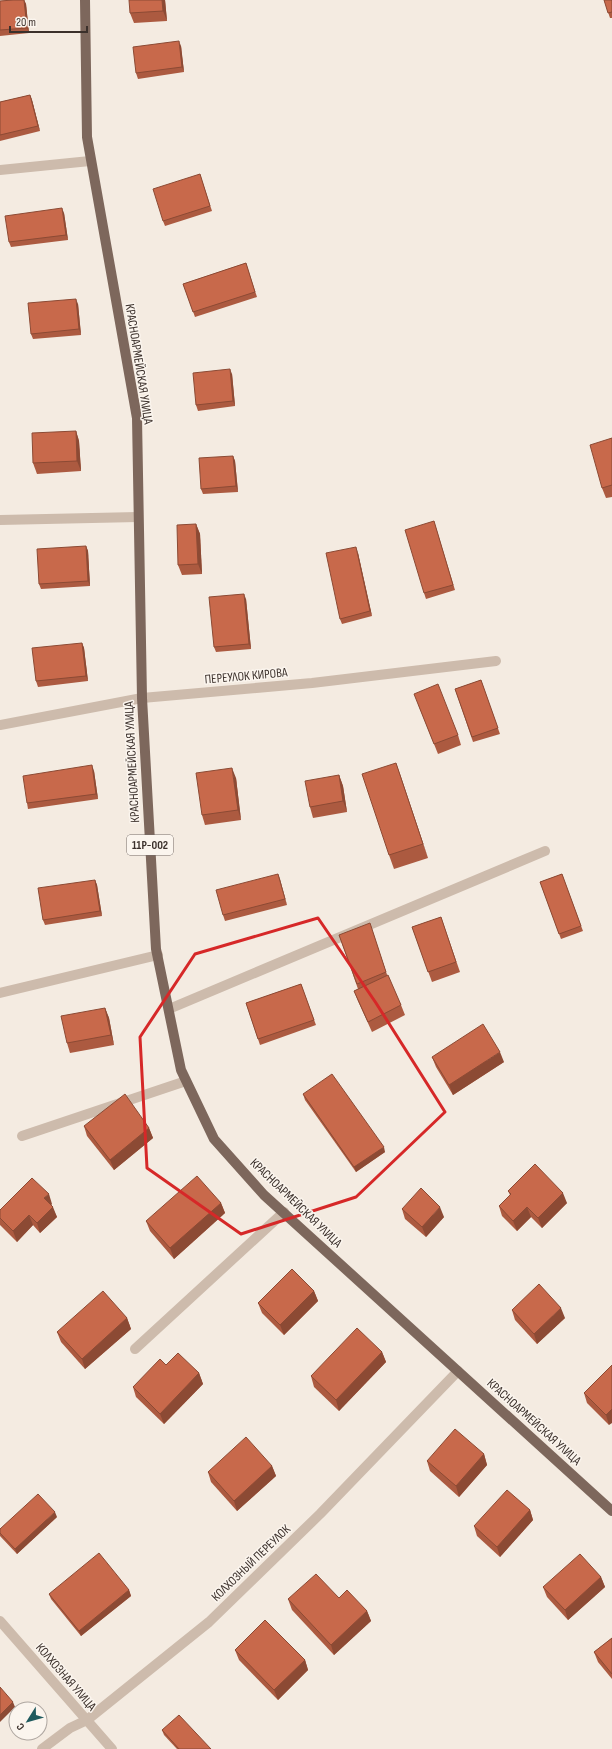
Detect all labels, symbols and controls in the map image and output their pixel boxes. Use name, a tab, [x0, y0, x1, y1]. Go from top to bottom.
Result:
scale bar	[10, 8, 87, 34]
text: 20 m	[16, 15, 36, 30]
street label: КРАСНОАРМЕЙСКАЯ УЛИЦА	[122, 303, 156, 426]
street label: ПЕРЕУЛОК КИРОВА	[204, 664, 288, 688]
street label: КРАСНОАРМЕЙСКАЯ УЛИЦА	[121, 700, 143, 823]
road number: 11Р-002	[127, 835, 173, 855]
street label: КРАСНОАРМЕЙСКАЯ УЛИЦА	[247, 1155, 346, 1251]
street label: КРАСНОАРМЕЙСКАЯ УЛИЦА	[483, 1375, 585, 1469]
street label: КОЛХОЗНЫЙ ПЕРЕУЛОК	[208, 1521, 294, 1605]
street label: КОЛХОЗНАЯ УЛИЦА	[32, 1640, 100, 1714]
north arrow	[8, 1701, 48, 1741]
text: С	[13, 1720, 27, 1733]

